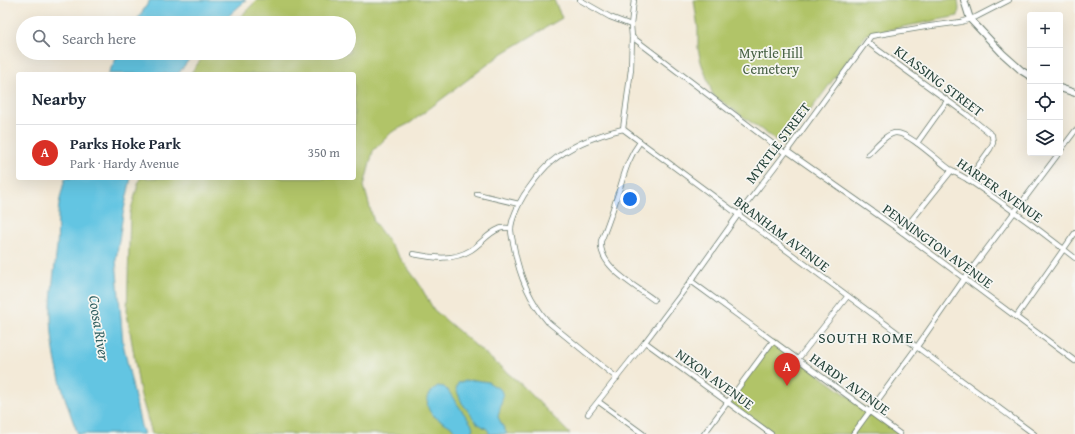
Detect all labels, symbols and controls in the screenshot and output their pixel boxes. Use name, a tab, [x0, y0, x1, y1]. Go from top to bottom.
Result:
map controls	[1027, 12, 1063, 156]
button: +	[1027, 12, 1063, 48]
search box	[16, 16, 356, 60]
icon: search	[30, 27, 52, 49]
text: Search here	[62, 28, 136, 49]
street label: KLASSING STREET	[890, 41, 988, 121]
park label: Myrtle Hill Cemetery	[739, 43, 803, 79]
button: −	[1027, 48, 1063, 84]
button: locate	[1027, 84, 1063, 120]
text: Nearby	[32, 86, 86, 111]
street label: MYRTLE STREET	[741, 98, 815, 188]
button: layers	[1027, 120, 1063, 156]
text: Parks Hoke Park	[70, 133, 181, 154]
text: A	[41, 143, 49, 162]
text: 350 m	[308, 143, 340, 162]
street label: HARPER AVENUE	[953, 153, 1047, 227]
text: Park · Hardy Avenue	[70, 154, 179, 173]
your location	[620, 189, 640, 209]
street label: BRANHAM AVENUE	[730, 191, 834, 277]
street label: PENNINGTON AVENUE	[879, 199, 997, 293]
water label: Coosa River	[84, 294, 115, 362]
district label: SOUTH ROME	[818, 327, 914, 348]
street label: NIXON AVENUE	[672, 344, 758, 414]
street label: HARDY AVENUE	[806, 348, 894, 420]
pin: A	[774, 353, 800, 386]

